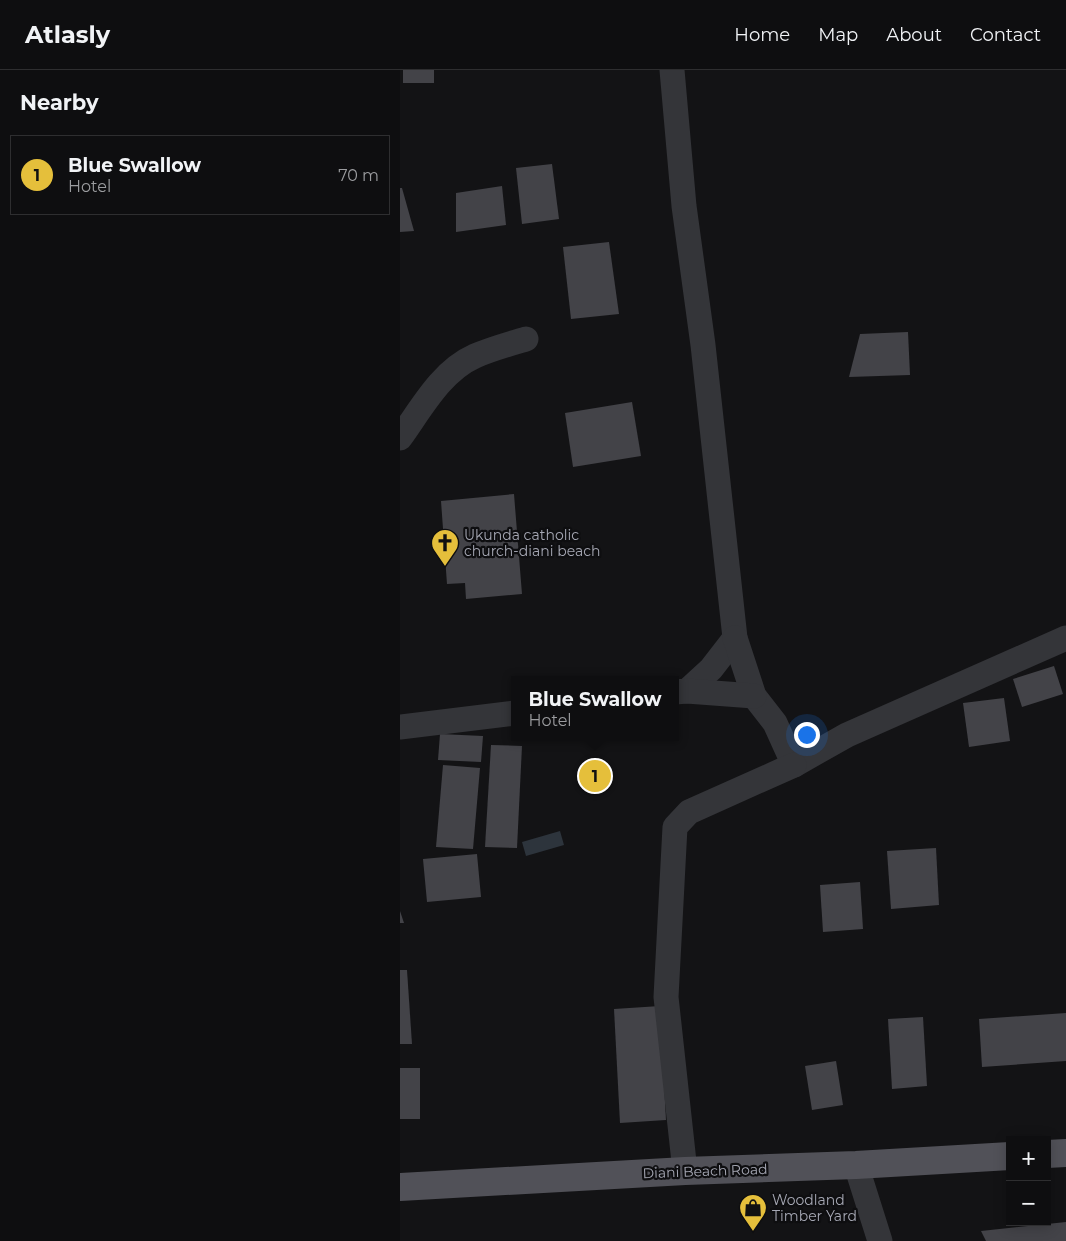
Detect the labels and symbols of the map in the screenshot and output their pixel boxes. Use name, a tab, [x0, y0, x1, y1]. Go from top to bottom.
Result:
place label: Ukunda catholic church-diani beach	[464, 526, 600, 560]
church icon: Ukunda catholic church-diani beach	[430, 528, 460, 567]
your location	[794, 722, 820, 748]
pin: 1	[579, 757, 611, 795]
street label: Diani Beach Road	[642, 1160, 768, 1182]
place label: Woodland Timber Yard	[772, 1191, 857, 1225]
shop icon: Woodland Timber Yard	[738, 1193, 768, 1232]

